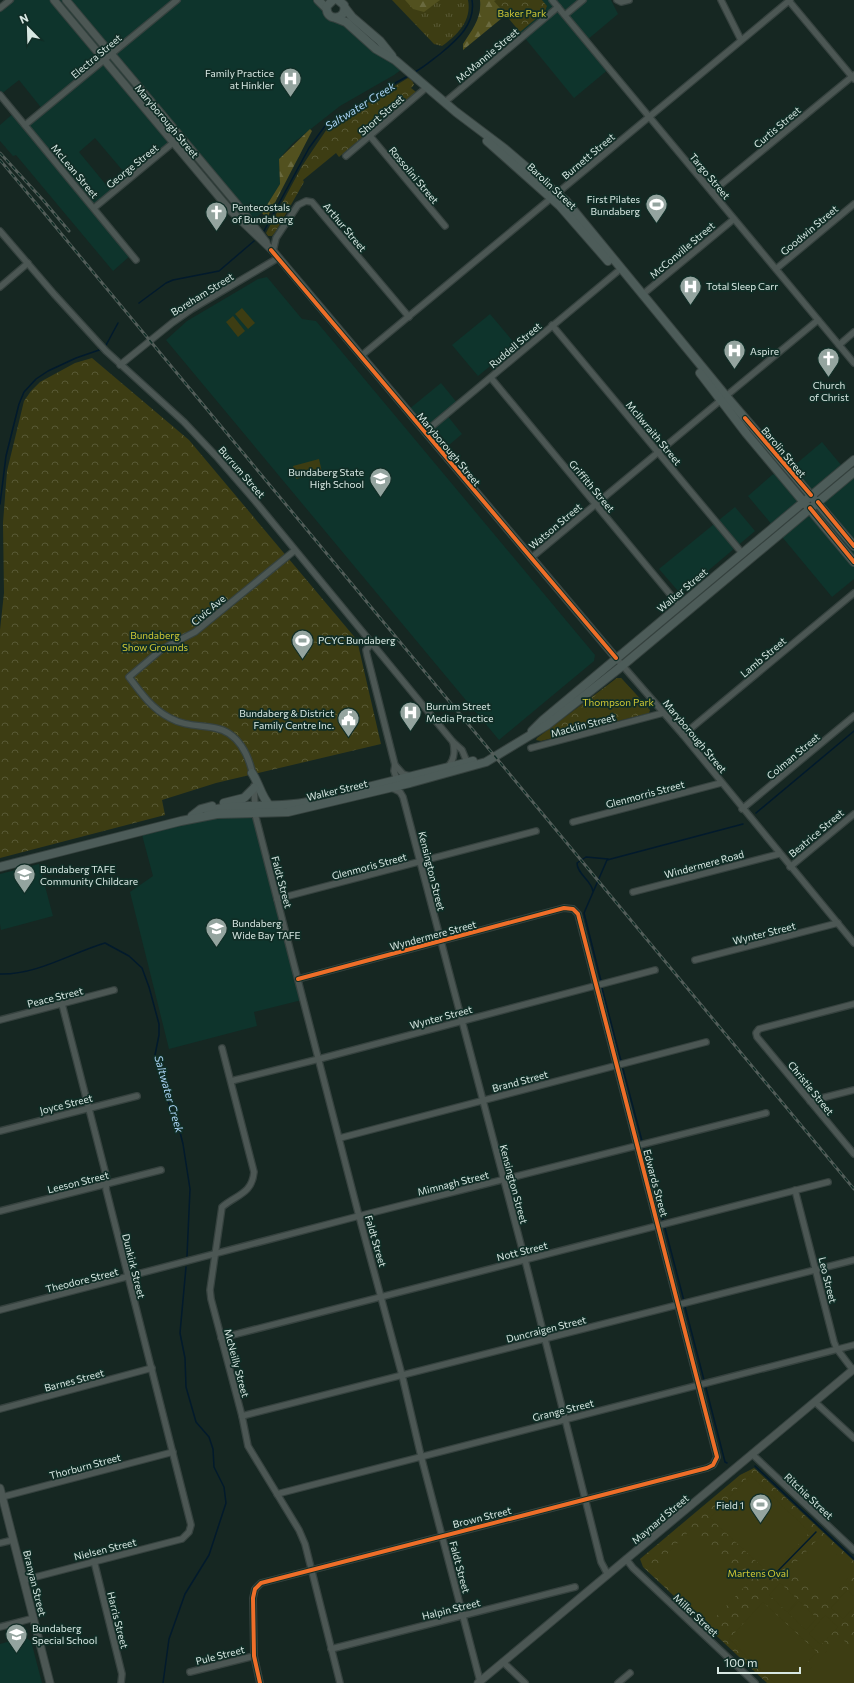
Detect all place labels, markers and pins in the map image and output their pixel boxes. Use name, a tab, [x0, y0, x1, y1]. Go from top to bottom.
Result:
hospital icon: Family Practice at Hinkler	[277, 66, 303, 99]
place label: Family Practice at Hinkler	[205, 67, 274, 91]
sports icon: First Pilates Bundaberg	[643, 192, 669, 225]
place label: First Pilates Bundaberg	[587, 193, 641, 217]
church icon: Pentecostals of Bundaberg	[203, 200, 229, 233]
place label: Pentecostals of Bundaberg	[232, 201, 294, 225]
hospital icon: Total Sleep Carr	[677, 273, 703, 306]
place label: Total Sleep Carr	[706, 280, 778, 292]
hospital icon: Aspire	[721, 338, 747, 371]
place label: Aspire	[750, 345, 779, 357]
church icon: Church of Christ	[816, 346, 842, 379]
place label: Church of Christ	[809, 379, 849, 403]
school or university icon: Bundaberg State High School	[367, 465, 393, 498]
place label: Bundaberg State High School	[288, 466, 364, 490]
sports icon: PCYC Bundaberg	[290, 627, 316, 660]
place label: PCYC Bundaberg	[318, 634, 396, 646]
hospital icon: Burrum Street Media Practice	[397, 699, 423, 732]
place label: Burrum Street Media Practice	[426, 700, 494, 724]
public building icon: Bundaberg & District Family Centre Inc.	[336, 706, 362, 739]
place label: Bundaberg & District Family Centre Inc.	[239, 707, 334, 731]
school or university icon: Bundaberg TAFE Community Childcare	[11, 862, 37, 895]
place label: Bundaberg TAFE Community Childcare	[40, 863, 138, 887]
school or university icon: Bundaberg Wide Bay TAFE	[204, 916, 230, 949]
place label: Bundaberg Wide Bay TAFE	[232, 917, 301, 941]
sports icon: Field 1	[747, 1492, 773, 1525]
place label: Field 1	[716, 1499, 744, 1511]
school or university icon: Bundaberg Special School	[4, 1621, 30, 1654]
place label: Bundaberg Special School	[32, 1622, 97, 1646]

